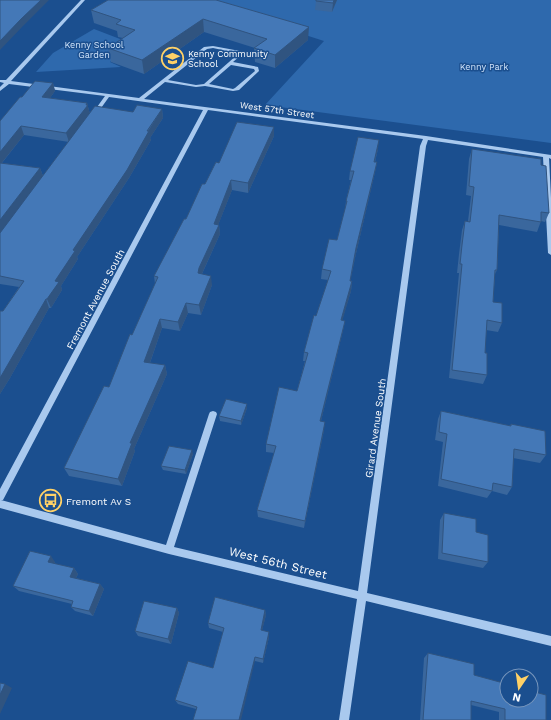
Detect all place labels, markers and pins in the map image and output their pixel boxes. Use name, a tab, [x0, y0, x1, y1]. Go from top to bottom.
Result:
school or university icon: Kenny Community School	[159, 46, 185, 72]
place label: Kenny Community School	[188, 49, 268, 69]
bus stop icon: Fremont Av S	[38, 488, 64, 514]
place label: Fremont Av S	[66, 496, 131, 507]

